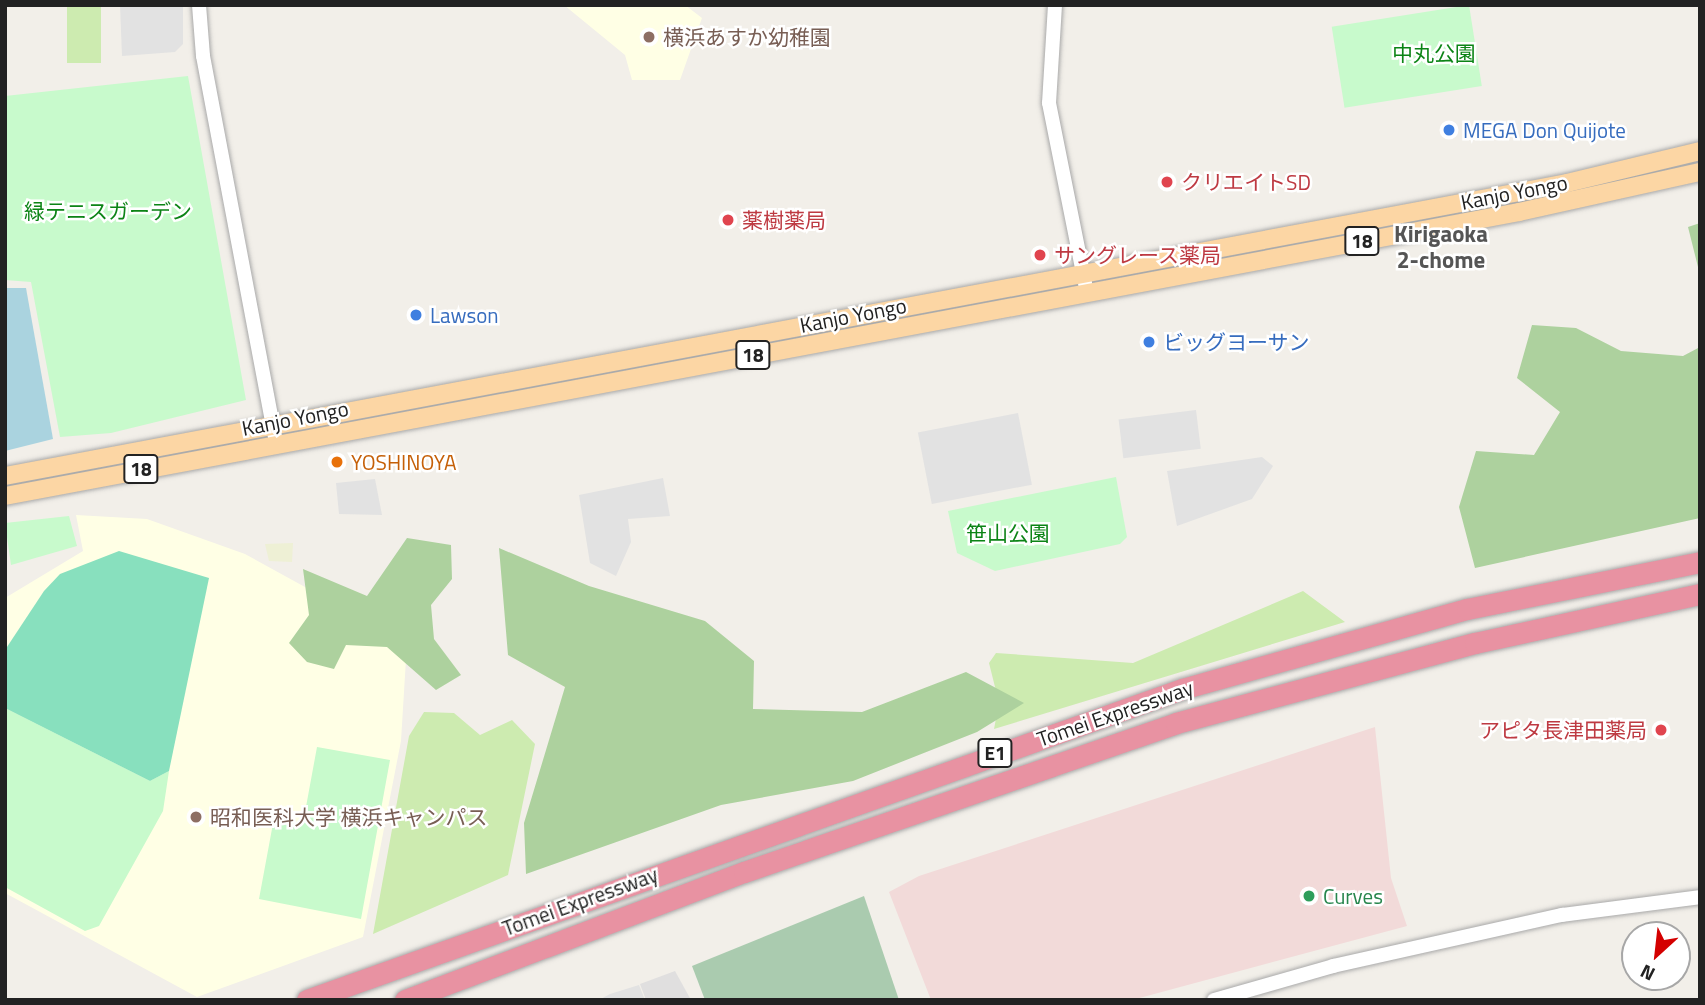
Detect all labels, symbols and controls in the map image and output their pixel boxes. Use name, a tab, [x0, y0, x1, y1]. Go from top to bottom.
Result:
place label: 横浜あすか幼稚園	[663, 24, 831, 50]
marker: 横浜あすか幼稚園	[641, 29, 657, 45]
park label: 中丸公園	[1392, 40, 1476, 66]
place label: MEGA Don Quijote	[1463, 117, 1626, 143]
marker: MEGA Don Quijote	[1441, 122, 1457, 138]
place label: クリエイトSD	[1181, 169, 1311, 195]
street label: Kanjo Yongo	[1459, 169, 1569, 215]
marker: クリエイトSD	[1159, 174, 1175, 190]
park label: 緑テニスガーデン	[24, 198, 192, 224]
place label: 薬樹薬局	[742, 207, 826, 233]
marker: 薬樹薬局	[720, 212, 736, 228]
district label: Kirigaoka 2-chome	[1394, 220, 1488, 274]
road number: 18	[1343, 226, 1381, 256]
place label: サングレース薬局	[1054, 242, 1222, 268]
marker: サングレース薬局	[1032, 247, 1048, 263]
street label: Kanjo Yongo	[798, 292, 908, 338]
place label: Lawson	[430, 302, 499, 328]
marker: Lawson	[408, 307, 424, 323]
place label: ビッグヨーサン	[1163, 329, 1310, 355]
marker: ビッグヨーサン	[1141, 334, 1157, 350]
road number: 18	[734, 340, 772, 370]
street label: Kanjo Yongo	[240, 395, 350, 441]
place label: YOSHINOYA	[351, 449, 457, 475]
road number: 18	[122, 454, 160, 484]
marker: YOSHINOYA	[329, 454, 345, 470]
park label: 笹山公園	[966, 520, 1050, 546]
street label: Tomei Expressway	[1034, 674, 1196, 752]
place label: アピタ長津田薬局	[1479, 717, 1647, 743]
marker: アピタ長津田薬局	[1653, 722, 1669, 738]
road number: E1	[976, 738, 1014, 768]
place label: 昭和医科大学 横浜キャンパス	[210, 804, 488, 830]
marker: 昭和医科大学 横浜キャンパス	[188, 809, 204, 825]
street label: Tomei Expressway	[499, 861, 661, 941]
place label: Curves	[1323, 883, 1383, 909]
marker: Curves	[1301, 888, 1317, 904]
north arrow	[1621, 921, 1691, 991]
text: N	[1635, 957, 1660, 989]

